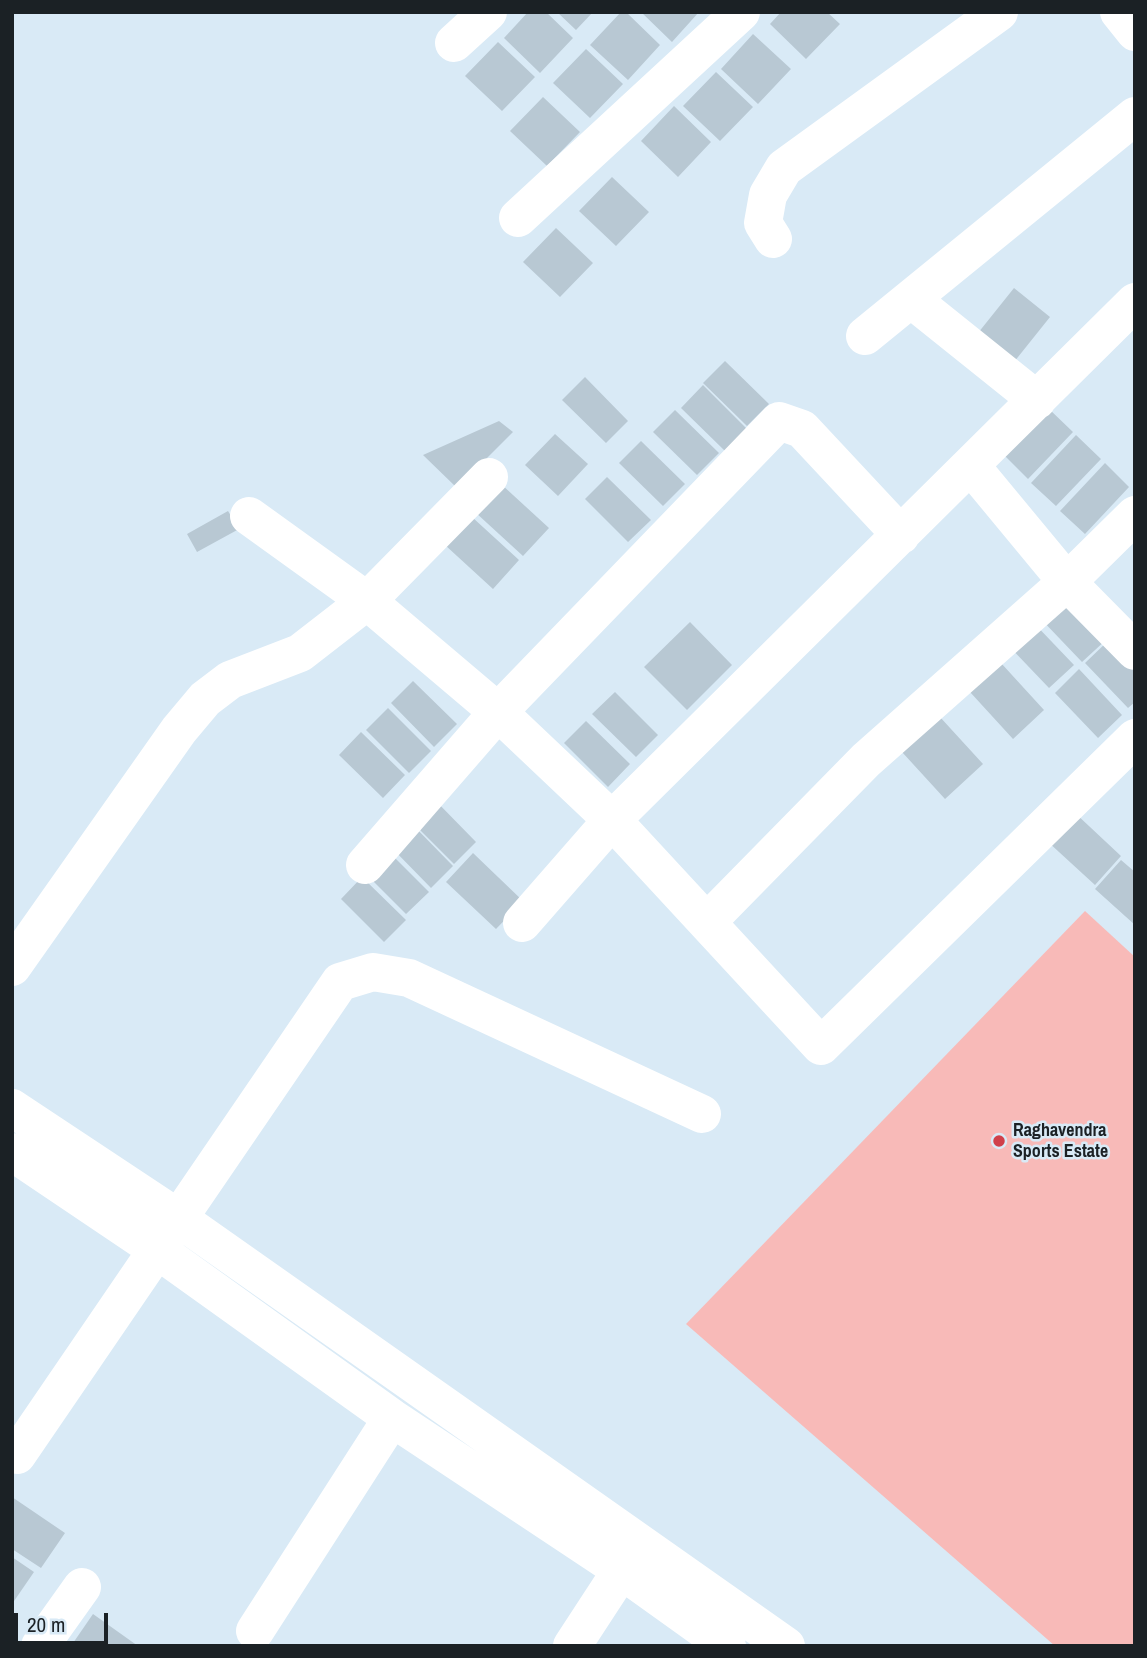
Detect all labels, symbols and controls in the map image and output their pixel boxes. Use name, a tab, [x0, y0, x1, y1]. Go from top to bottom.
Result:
place label: Raghavendra Sports Estate	[1013, 1120, 1108, 1162]
marker: Raghavendra Sports Estate	[991, 1133, 1007, 1149]
scale bar	[18, 1598, 112, 1642]
text: 20 m	[27, 1610, 65, 1639]

